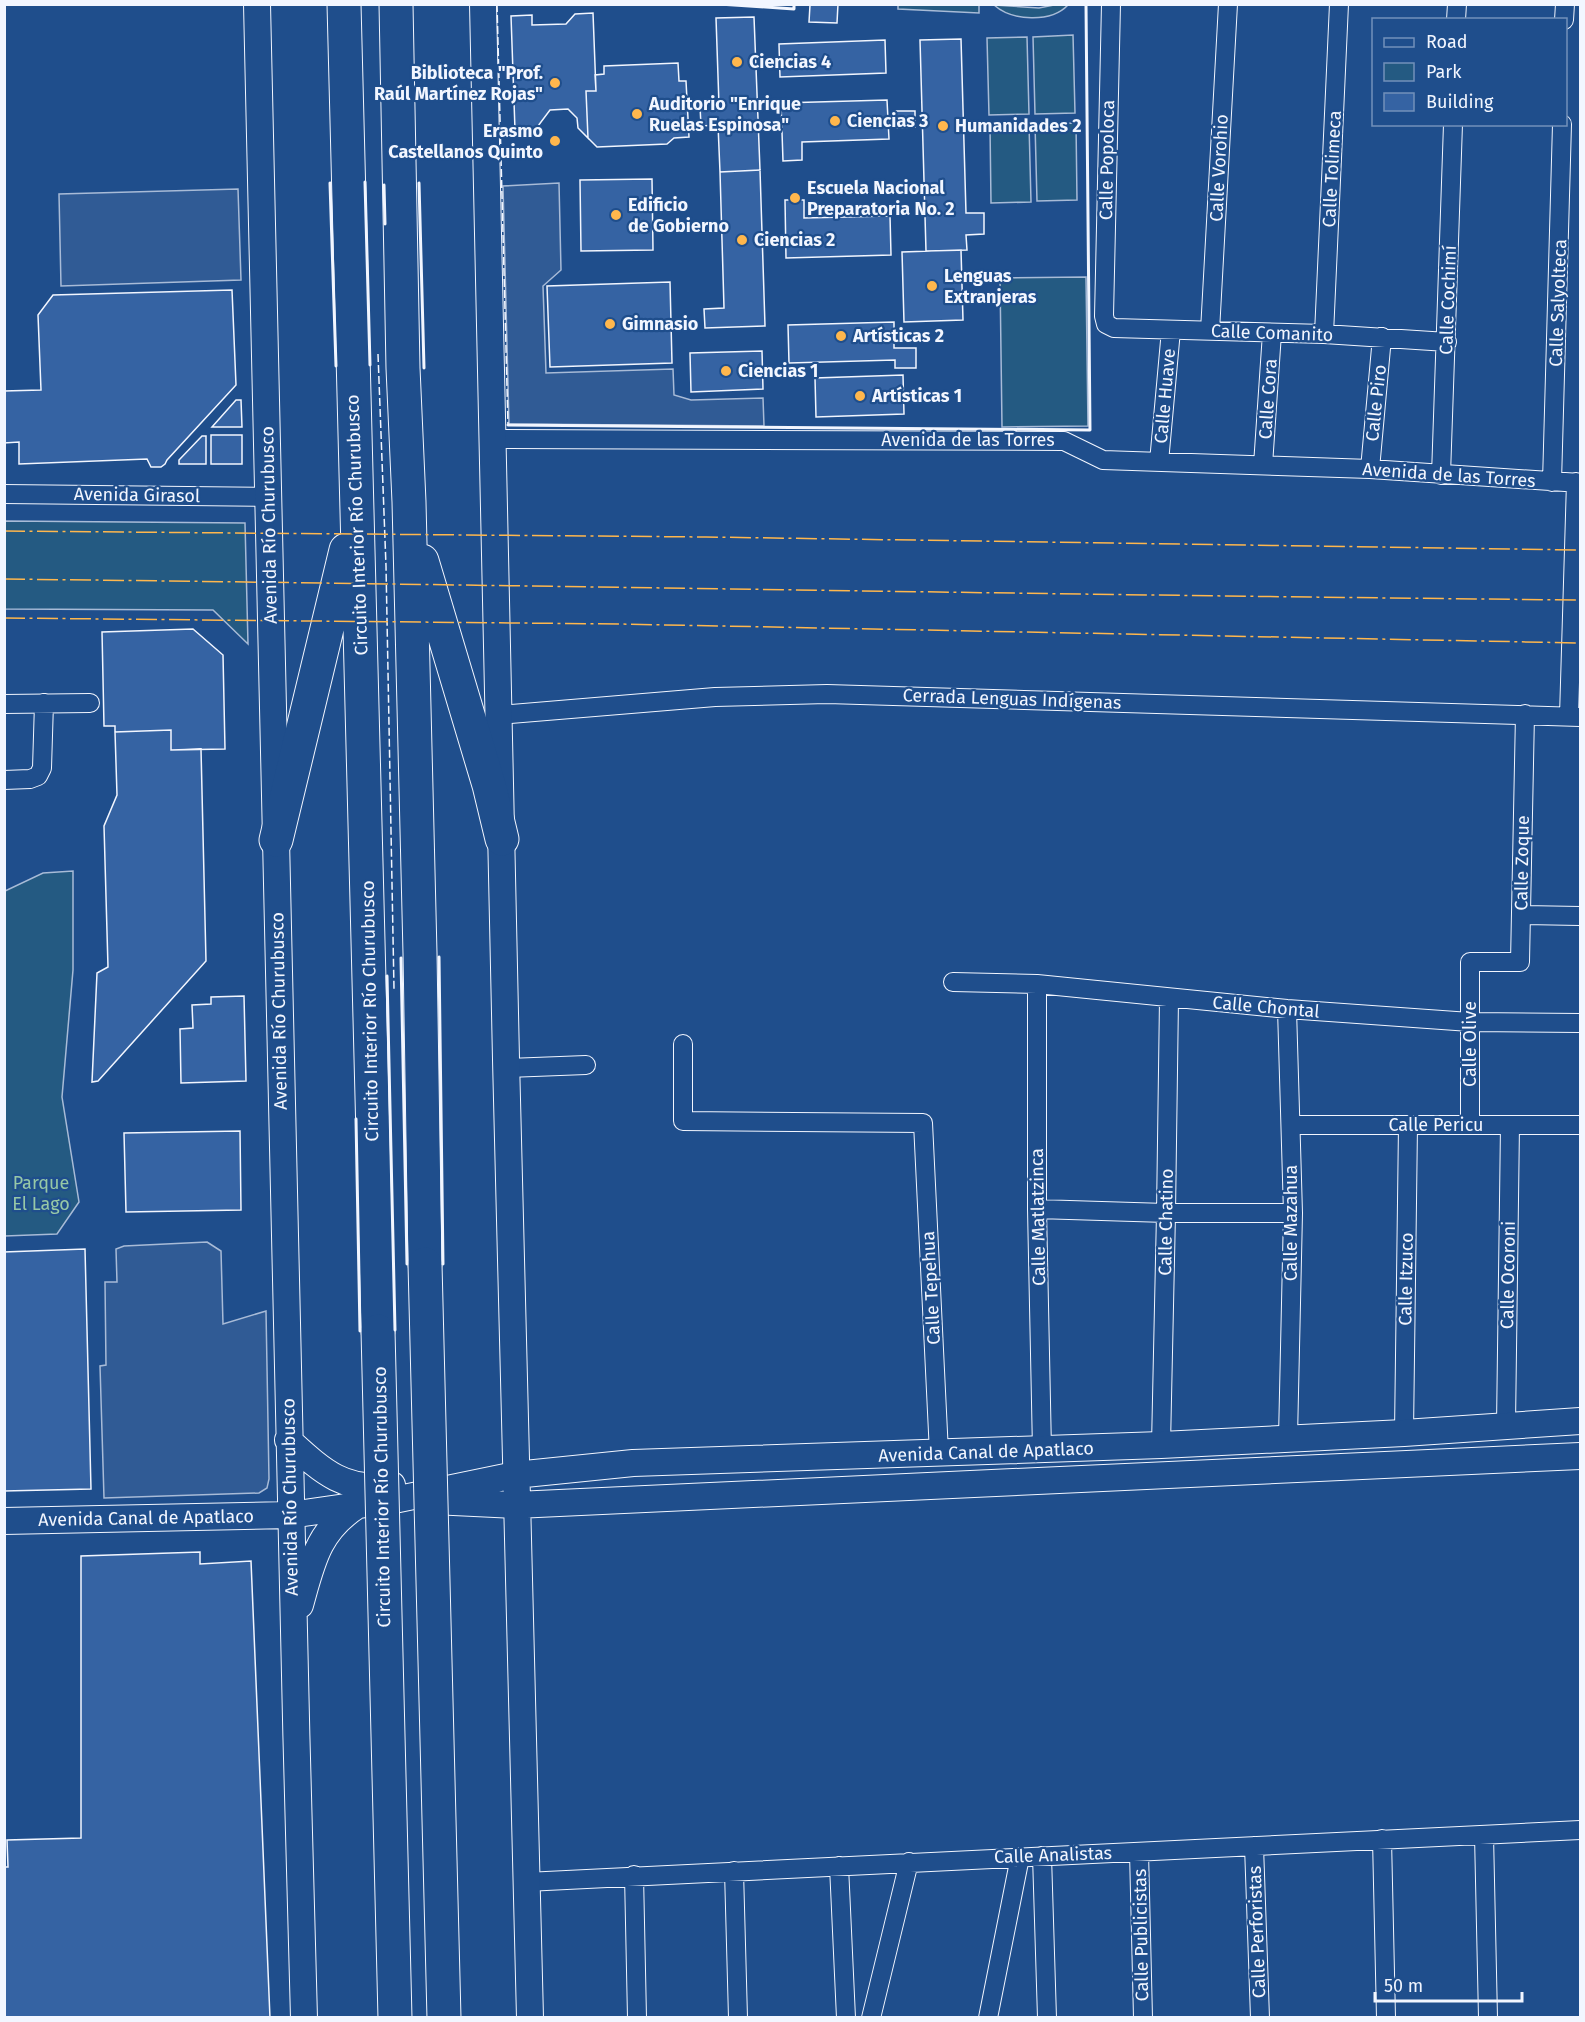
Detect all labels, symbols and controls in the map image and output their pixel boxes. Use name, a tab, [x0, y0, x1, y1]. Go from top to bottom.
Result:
legend	[1372, 18, 1567, 126]
text: Road	[1426, 31, 1468, 53]
place label: Ciencias 4	[749, 51, 831, 73]
marker: Ciencias 4	[730, 55, 744, 69]
text: Park	[1426, 61, 1462, 83]
place label: Biblioteca "Prof. Raúl Martínez Rojas"	[374, 62, 543, 105]
marker: Biblioteca "Prof. Raúl Martínez Rojas"	[548, 76, 562, 90]
text: Building	[1426, 91, 1494, 113]
place label: Auditorio "Enrique Ruelas Espinosa"	[648, 93, 801, 136]
street label: Calle Popoloca	[1095, 100, 1119, 220]
marker: Auditorio "Enrique Ruelas Espinosa"	[630, 107, 644, 121]
place label: Ciencias 3	[847, 110, 928, 132]
street label: Calle Tolimeca	[1318, 110, 1346, 228]
marker: Ciencias 3	[828, 114, 842, 128]
street label: Calle Vorohio	[1205, 114, 1233, 222]
place label: Humanidades 2	[955, 115, 1082, 137]
marker: Humanidades 2	[936, 119, 950, 133]
place label: Erasmo Castellanos Quinto	[388, 120, 543, 163]
marker: Erasmo Castellanos Quinto	[548, 134, 562, 148]
place label: Escuela Nacional Preparatoria No. 2	[807, 177, 955, 220]
marker: Escuela Nacional Preparatoria No. 2	[788, 191, 802, 205]
place label: Edificio de Gobierno	[628, 194, 729, 237]
marker: Edificio de Gobierno	[609, 208, 623, 222]
place label: Ciencias 2	[754, 229, 835, 251]
marker: Ciencias 2	[735, 233, 749, 247]
street label: Calle Salyolteca	[1545, 239, 1571, 367]
street label: Calle Cochimí	[1435, 245, 1461, 355]
place label: Lenguas Extranjeras	[944, 265, 1037, 308]
marker: Lenguas Extranjeras	[925, 279, 939, 293]
place label: Gimnasio	[622, 313, 698, 335]
marker: Gimnasio	[603, 317, 617, 331]
street label: Calle Comanito	[1210, 320, 1334, 346]
place label: Artísticas 2	[852, 325, 944, 347]
marker: Artísticas 2	[834, 329, 848, 343]
street label: Calle Huave	[1150, 348, 1180, 444]
street label: Calle Cora	[1254, 358, 1282, 440]
place label: Ciencias 1	[738, 360, 818, 382]
marker: Ciencias 1	[719, 364, 733, 378]
street label: Calle Piro	[1361, 364, 1391, 442]
place label: Artísticas 1	[871, 385, 962, 407]
marker: Artísticas 1	[853, 389, 867, 403]
street label: Circuito Interior Río Churubusco	[341, 394, 373, 656]
street label: Avenida Río Churubusco	[256, 426, 282, 624]
street label: Avenida de las Torres	[881, 429, 1055, 451]
street label: Avenida de las Torres	[1362, 458, 1536, 492]
street label: Avenida Girasol	[74, 483, 200, 507]
street label: Cerrada Lenguas Indígenas	[902, 684, 1122, 714]
street label: Calle Zoque	[1510, 815, 1534, 911]
street label: Circuito Interior Río Churubusco	[357, 880, 383, 1142]
street label: Avenida Río Churubusco	[266, 912, 292, 1110]
street label: Calle Chontal	[1212, 991, 1320, 1023]
street label: Calle Olive	[1459, 1001, 1481, 1087]
street label: Calle Pericu	[1388, 1114, 1484, 1136]
street label: Calle Matlatzinca	[1026, 1148, 1050, 1286]
street label: Calle Mazahua	[1280, 1165, 1302, 1281]
street label: Calle Chatino	[1154, 1168, 1178, 1276]
park label: Parque El Lago	[12, 1172, 70, 1215]
street label: Calle Ocoroni	[1496, 1221, 1520, 1329]
street label: Calle Tepehua	[917, 1231, 945, 1345]
street label: Calle Itzuco	[1394, 1232, 1418, 1326]
street label: Circuito Interior Río Churubusco	[369, 1366, 395, 1628]
street label: Avenida Río Churubusco	[277, 1398, 303, 1596]
street label: Avenida Canal de Apatlaco	[878, 1437, 1094, 1467]
street label: Avenida Canal de Apatlaco	[38, 1505, 254, 1531]
street label: Calle Analistas	[994, 1842, 1112, 1868]
street label: Calle Perforistas	[1244, 1865, 1270, 1999]
street label: Calle Publicistas	[1129, 1869, 1153, 2001]
scale bar	[1375, 1965, 1522, 2003]
text: 50 m	[1384, 1975, 1423, 1997]

